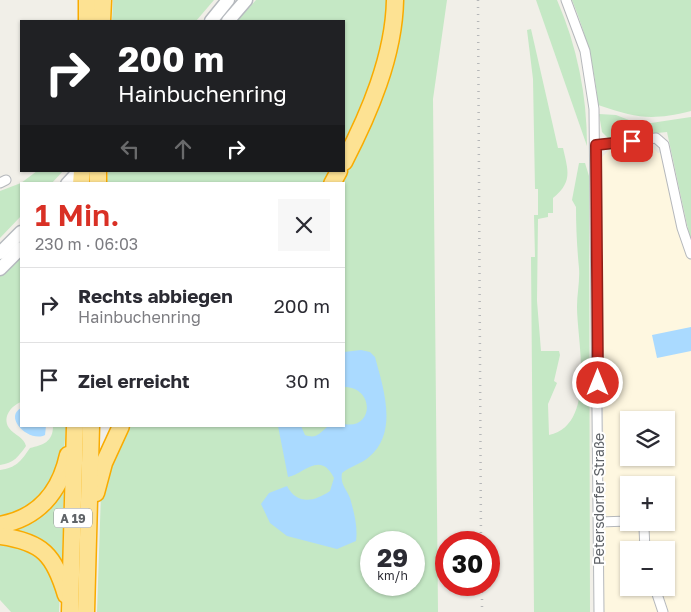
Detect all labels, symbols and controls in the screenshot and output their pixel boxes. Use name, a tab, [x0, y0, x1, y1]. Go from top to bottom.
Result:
text: 200 m	[118, 38, 224, 80]
icon: right	[35, 40, 100, 105]
text: Hainbuchenring	[118, 80, 287, 107]
pin	[611, 120, 653, 162]
icon: arrive	[618, 127, 646, 155]
icon: left	[116, 135, 144, 163]
icon: ahead	[169, 135, 197, 163]
icon: right	[222, 135, 250, 163]
text: 1 Min.	[35, 197, 120, 233]
button: close	[278, 199, 330, 251]
text: 230 m · 06:03	[35, 234, 138, 254]
text: Rechts abbiegen	[78, 284, 233, 307]
icon: right	[35, 291, 63, 319]
text: 200 m	[274, 294, 330, 317]
text: Hainbuchenring	[78, 307, 201, 327]
position arrow	[571, 356, 623, 408]
icon: arrive	[35, 366, 63, 394]
text: Ziel erreicht	[78, 369, 190, 392]
text: 30 m	[286, 369, 330, 392]
map controls	[620, 411, 675, 596]
button: layers	[620, 411, 675, 466]
street label: Petersdorfer Straße	[590, 433, 607, 565]
button: +	[620, 476, 675, 531]
road number: A 19	[54, 508, 92, 528]
speed limit sign: 30	[435, 531, 500, 596]
button: −	[620, 541, 675, 596]
text: 29	[377, 542, 408, 573]
text: km/h	[377, 568, 408, 583]

